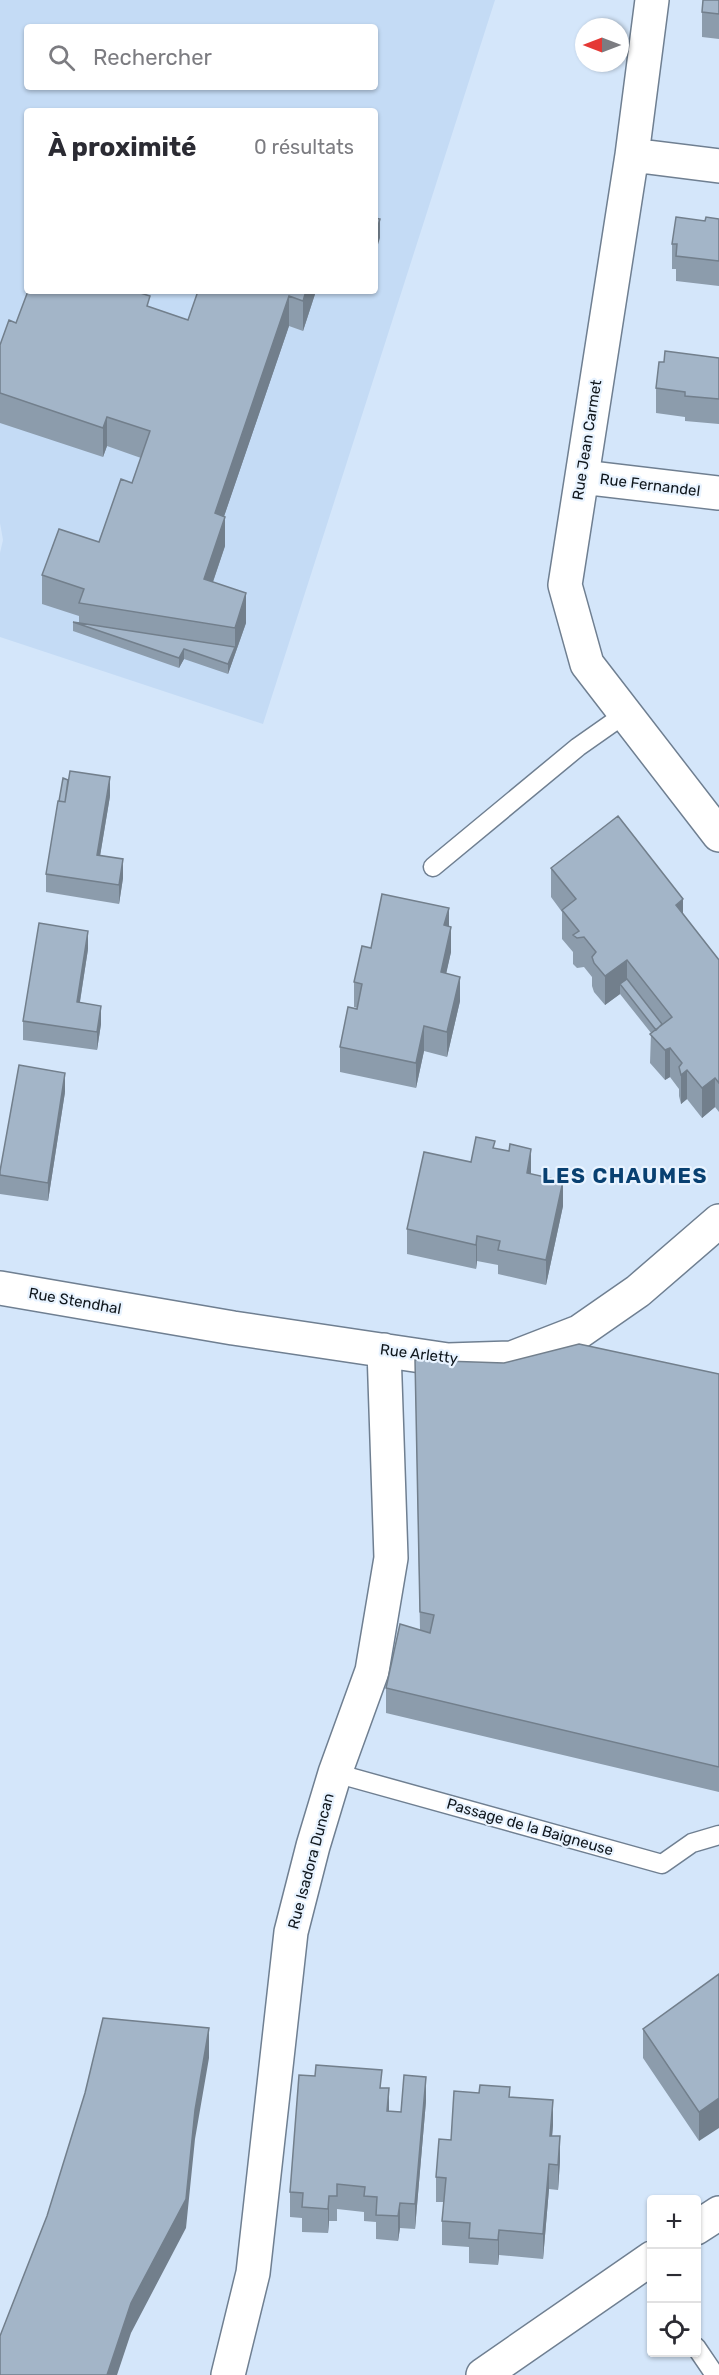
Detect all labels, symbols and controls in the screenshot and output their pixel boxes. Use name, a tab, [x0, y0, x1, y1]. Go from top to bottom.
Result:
north arrow	[575, 18, 629, 72]
search box	[24, 24, 378, 90]
icon: search	[45, 41, 78, 74]
text: Rechercher	[93, 44, 212, 71]
text: À proximité	[48, 132, 197, 163]
text: 0 résultats	[254, 135, 354, 159]
street label: Rue Jean Carmet	[569, 379, 605, 501]
street label: Rue Fernandel	[599, 470, 701, 500]
district label: LES CHAUMES	[542, 1163, 708, 1188]
street label: Rue Stendhal	[27, 1284, 123, 1318]
street label: Rue Arletty	[379, 1340, 459, 1368]
street label: Rue Isadora Duncan	[284, 1791, 338, 1931]
street label: Passage de la Baigneuse	[445, 1795, 615, 1859]
map controls	[647, 2195, 701, 2357]
button: +	[647, 2195, 701, 2249]
button: −	[647, 2249, 701, 2303]
button: locate	[647, 2303, 701, 2357]

